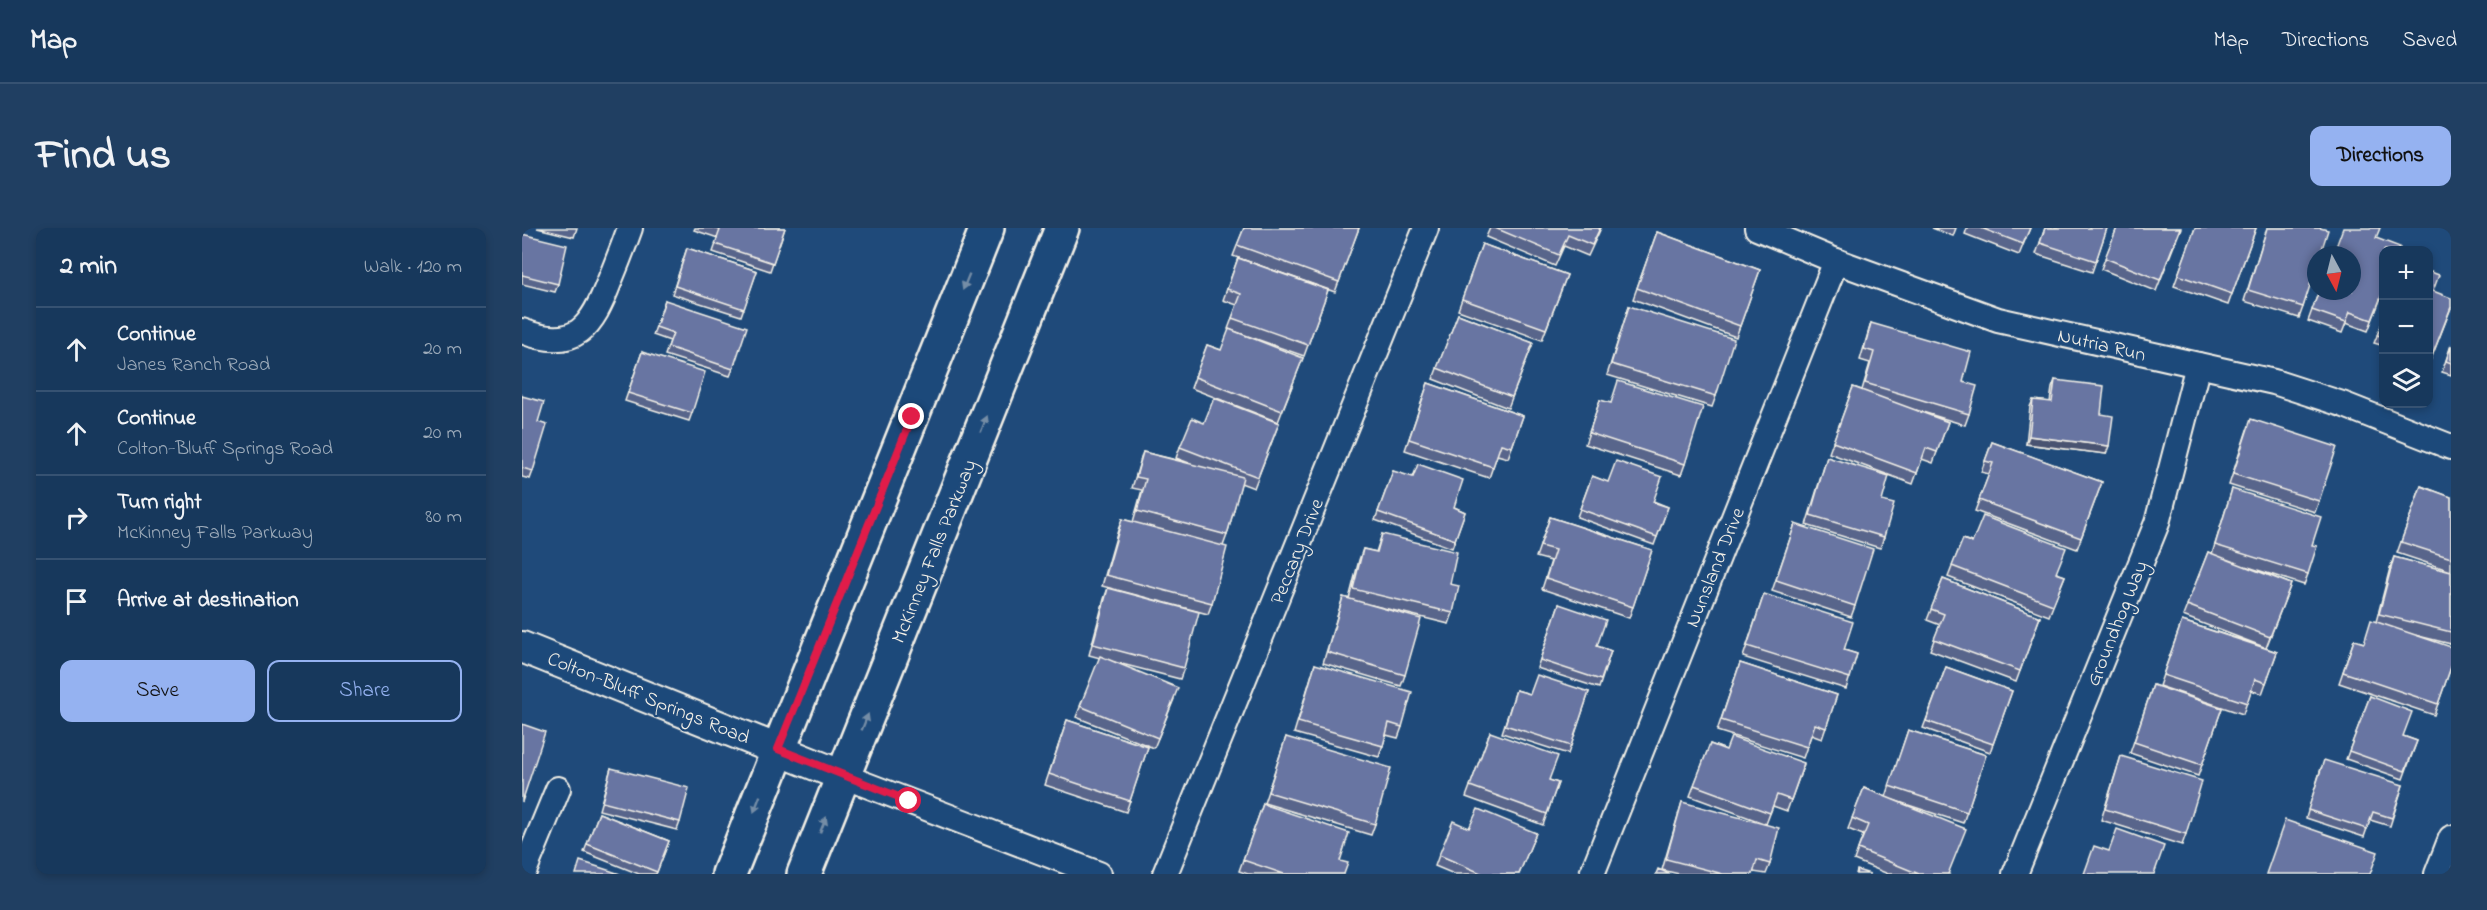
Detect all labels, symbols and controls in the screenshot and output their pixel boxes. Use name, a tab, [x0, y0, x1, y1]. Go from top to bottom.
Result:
text: Map	[30, 21, 77, 62]
text: Map	[2213, 26, 2249, 56]
text: Directions	[2282, 26, 2369, 56]
text: Saved	[2402, 26, 2457, 56]
text: Find us	[36, 126, 171, 187]
button: Directions	[2310, 126, 2451, 186]
north arrow	[2307, 246, 2361, 300]
map controls	[2379, 246, 2433, 408]
button: +	[2379, 246, 2433, 300]
text: 2 min	[60, 248, 117, 286]
text: Walk · 120 m	[364, 253, 462, 282]
one-way arrow	[961, 274, 971, 292]
button: −	[2379, 300, 2433, 354]
text: Continue	[117, 319, 196, 351]
street label: Nutria Run	[2055, 322, 2148, 371]
icon: ahead	[60, 333, 93, 366]
text: 20 m	[423, 335, 462, 364]
text: Janes Ranch Road	[117, 351, 270, 380]
button: layers	[2379, 354, 2433, 408]
text: Continue	[117, 403, 196, 435]
route end	[898, 403, 924, 429]
one-way arrow	[979, 414, 989, 432]
icon: ahead	[60, 417, 93, 450]
text: 20 m	[423, 419, 462, 448]
text: Colton-Bluff Springs Road	[117, 435, 333, 464]
street label: McKinney Falls Parkway	[885, 456, 985, 648]
text: Turn right	[117, 487, 202, 519]
street label: Peccary Drive	[1264, 495, 1333, 609]
icon: right	[60, 501, 93, 534]
text: 80 m	[425, 503, 462, 532]
street label: Nunsland Drive	[1679, 504, 1754, 632]
text: McKinney Falls Parkway	[117, 519, 313, 548]
street label: Groundhog Way	[2080, 557, 2158, 691]
icon: arrive	[60, 585, 93, 618]
text: Arrive at destination	[117, 585, 299, 617]
street label: Colton-Bluff Springs Road	[542, 645, 754, 754]
button: Save	[60, 660, 255, 722]
button: Share	[267, 660, 462, 722]
one-way arrow	[860, 712, 870, 730]
route start	[895, 787, 921, 813]
one-way arrow	[752, 795, 762, 813]
one-way arrow	[819, 816, 829, 834]

